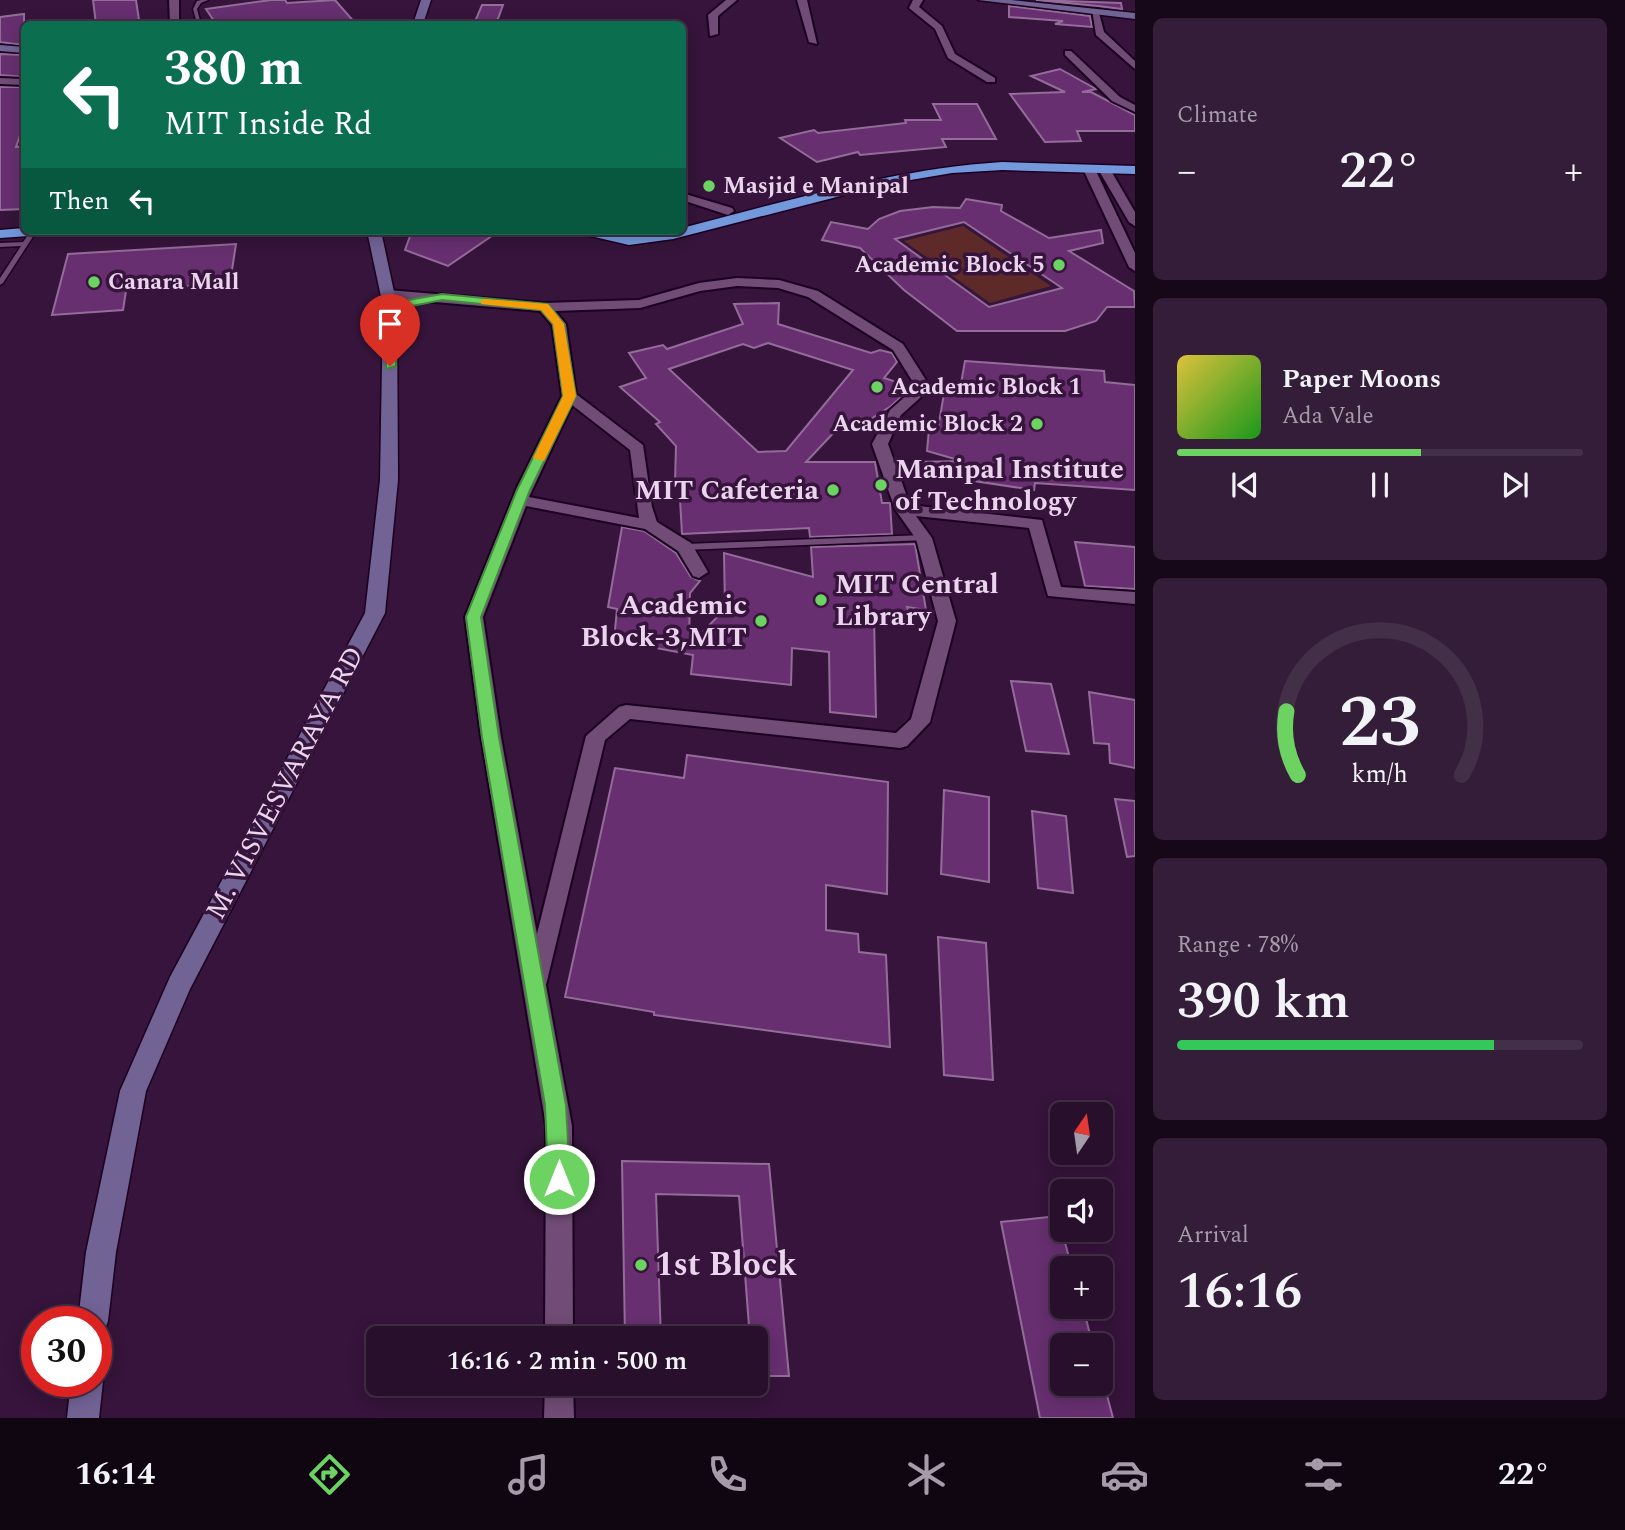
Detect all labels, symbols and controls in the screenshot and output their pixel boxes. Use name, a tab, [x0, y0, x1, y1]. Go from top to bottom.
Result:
text: 380 m	[164, 32, 303, 107]
icon: left	[49, 49, 140, 140]
text: Climate	[1177, 98, 1258, 133]
text: MIT Inside Rd	[164, 100, 372, 149]
text: 22°	[1339, 132, 1421, 211]
text: −	[1177, 143, 1196, 201]
text: +	[1564, 143, 1583, 201]
place label: Masjid e Manipal	[723, 169, 909, 204]
marker: Masjid e Manipal	[701, 178, 717, 194]
text: Then	[49, 181, 109, 221]
icon: left	[123, 182, 161, 220]
place label: Academic Block 5	[855, 248, 1045, 283]
marker: Academic Block 5	[1051, 257, 1067, 273]
place label: Canara Mall	[108, 265, 239, 300]
marker: Canara Mall	[86, 274, 102, 290]
pin	[360, 294, 420, 366]
icon: arrive	[371, 305, 409, 343]
text: Paper Moons	[1282, 359, 1441, 399]
place label: Academic Block 1	[891, 370, 1081, 405]
marker: Academic Block 1	[869, 379, 885, 395]
text: Ada Vale	[1282, 399, 1374, 434]
place label: Academic Block 2	[833, 407, 1023, 442]
marker: Academic Block 2	[1029, 416, 1045, 432]
place label: Manipal Institute of Technology	[895, 448, 1124, 523]
icon: previous	[1226, 466, 1264, 504]
icon: pause	[1361, 466, 1399, 504]
icon: next	[1496, 466, 1534, 504]
place label: MIT Cafeteria	[634, 469, 820, 512]
marker: Manipal Institute of Technology	[873, 477, 889, 493]
marker: MIT Cafeteria	[825, 482, 841, 498]
place label: MIT Central Library	[835, 563, 999, 638]
place label: Academic Block-3,MIT	[580, 584, 747, 659]
marker: MIT Central Library	[813, 592, 829, 608]
marker: Academic Block-3,MIT	[753, 613, 769, 629]
street label: M. VISVESVARAYA RD	[195, 639, 375, 927]
text: 23	[1339, 668, 1421, 779]
text: km/h	[1352, 756, 1408, 794]
text: Range · 78%	[1177, 928, 1298, 963]
text: 390 km	[1177, 962, 1350, 1041]
north arrow	[1050, 1102, 1113, 1166]
map controls	[1050, 1102, 1113, 1396]
position arrow	[522, 1142, 596, 1216]
button: sound	[1050, 1179, 1113, 1242]
text: Arrival	[1177, 1218, 1249, 1253]
place label: 1st Block	[655, 1240, 797, 1290]
text: 16:16	[1177, 1252, 1302, 1331]
button: +	[1050, 1256, 1113, 1319]
marker: 1st Block	[633, 1257, 649, 1273]
speed limit sign: 30	[21, 1306, 112, 1397]
button: −	[1050, 1333, 1113, 1396]
text: 16:16 · 2 min · 500 m	[447, 1341, 687, 1381]
text: 16:14	[75, 1450, 155, 1499]
icon: directions	[305, 1450, 354, 1499]
icon: music	[504, 1450, 553, 1499]
icon: phone	[703, 1450, 752, 1499]
icon: climate	[902, 1450, 951, 1499]
icon: car	[1100, 1450, 1149, 1499]
icon: filters	[1299, 1450, 1348, 1499]
text: 22°	[1498, 1450, 1550, 1499]

